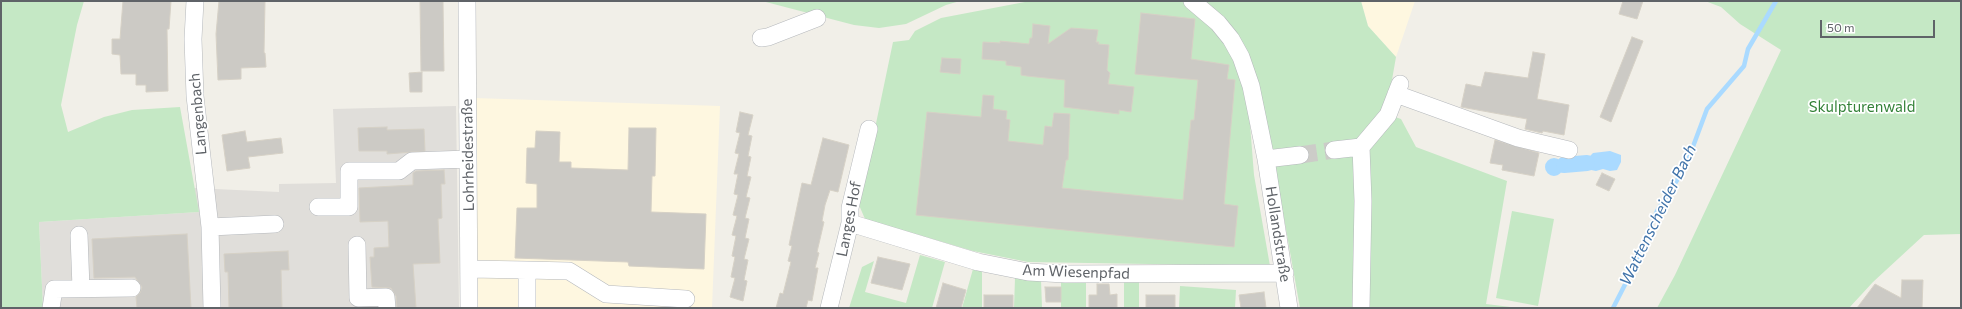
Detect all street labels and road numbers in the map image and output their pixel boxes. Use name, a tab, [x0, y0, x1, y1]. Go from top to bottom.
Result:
street label: Langenbach	[185, 72, 211, 156]
street label: Lohrheidestraße	[458, 99, 478, 211]
street label: Langes Hof	[833, 180, 865, 258]
street label: Hollandstraße	[1262, 185, 1294, 283]
street label: Am Wiesenpfad	[1022, 261, 1130, 283]

